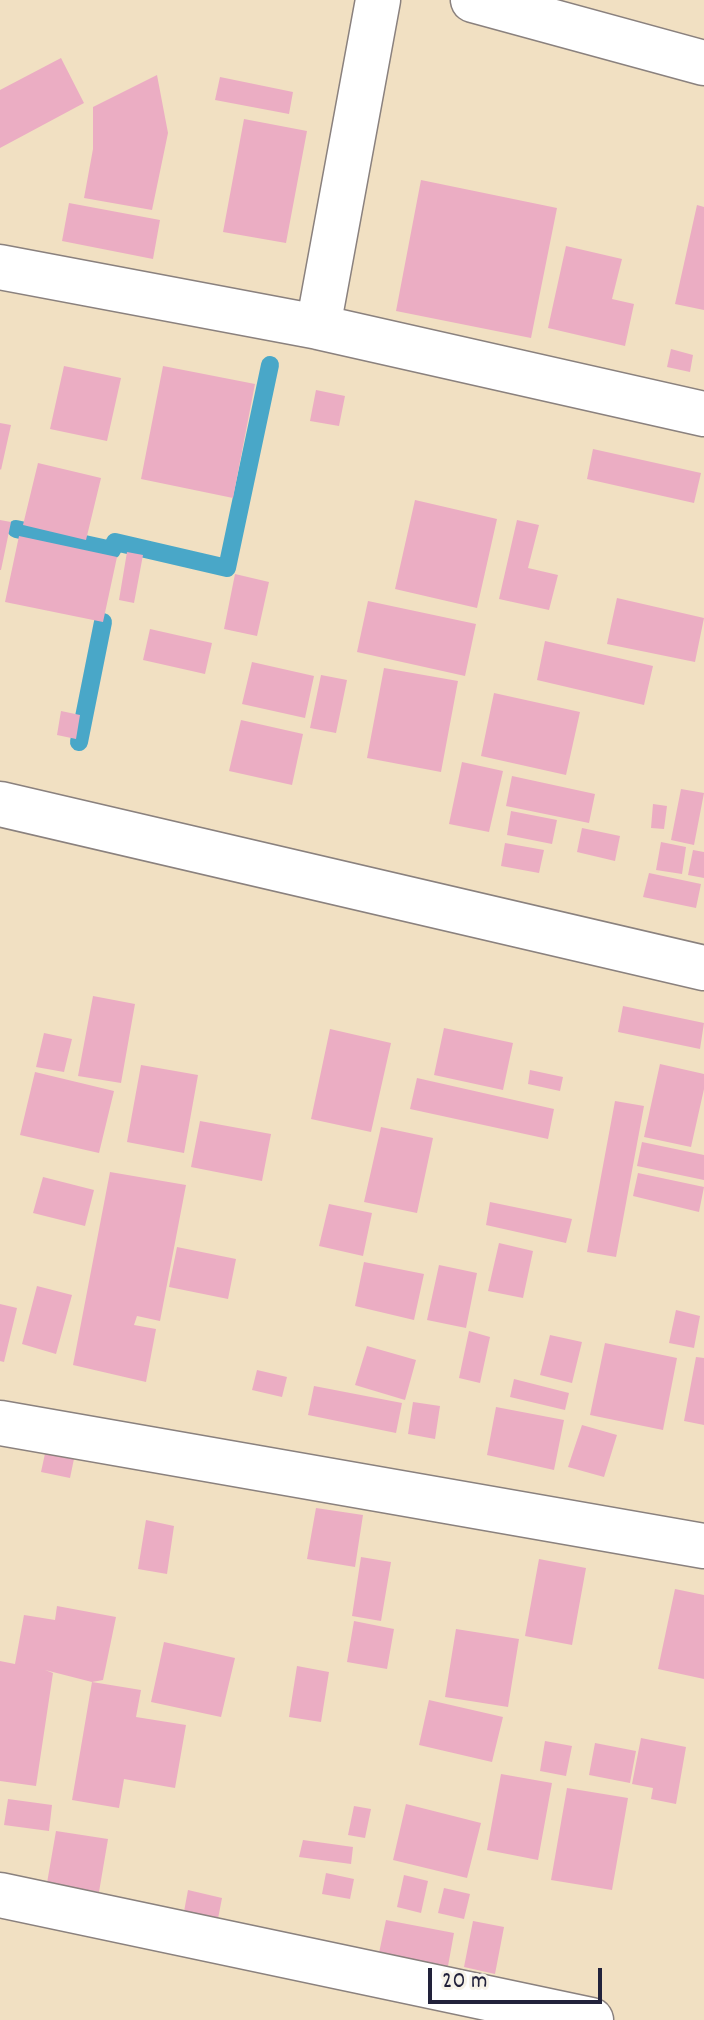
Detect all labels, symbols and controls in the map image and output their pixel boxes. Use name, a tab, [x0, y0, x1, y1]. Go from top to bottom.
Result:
scale bar	[432, 1952, 606, 2002]
text: 20 m	[442, 1965, 488, 1999]

